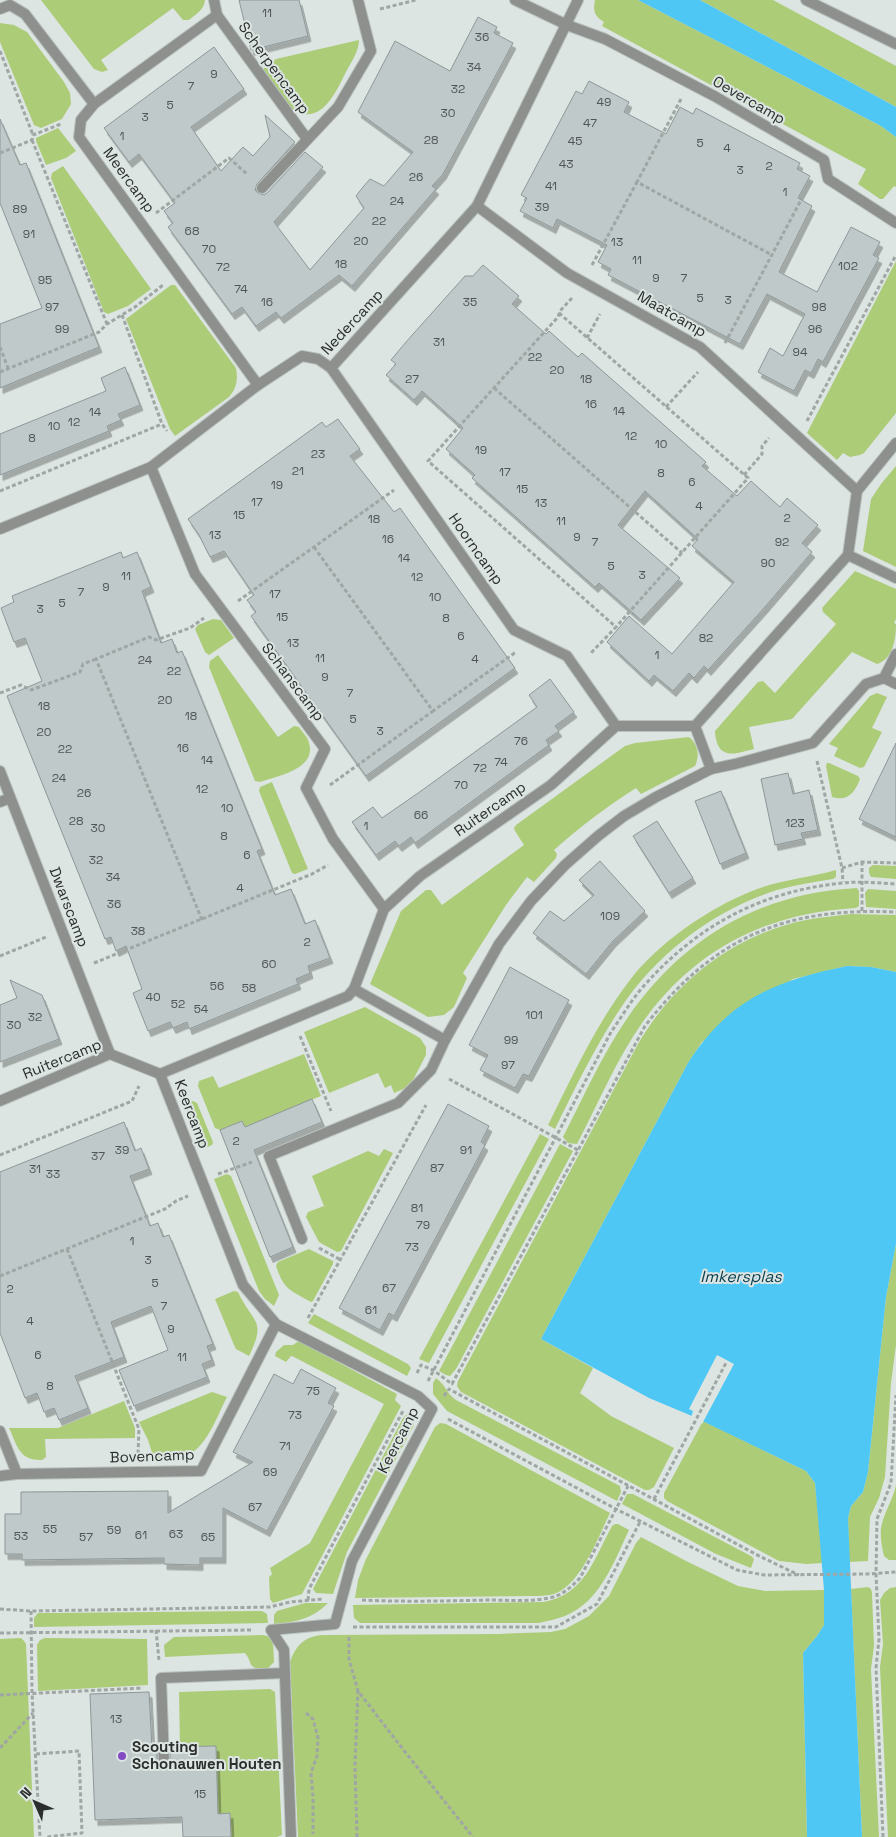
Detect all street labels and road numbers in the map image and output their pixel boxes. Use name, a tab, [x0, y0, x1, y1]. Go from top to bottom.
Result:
street label: Scherpencamp	[234, 18, 314, 118]
street label: Oevercamp	[710, 71, 789, 128]
street label: Meercamp	[99, 143, 160, 216]
street label: Nedercamp	[316, 285, 387, 358]
street label: Maatcamp	[634, 286, 710, 341]
street label: Hoorncamp	[445, 509, 508, 588]
street label: Schanscamp	[258, 639, 329, 725]
street label: Ruitercamp	[450, 777, 529, 840]
street label: Dwarscamp	[46, 864, 93, 949]
street label: Ruitercamp	[20, 1034, 104, 1083]
street label: Keercamp	[171, 1077, 214, 1151]
street label: Keercamp	[373, 1403, 422, 1476]
street label: Bovencamp	[109, 1445, 195, 1466]

